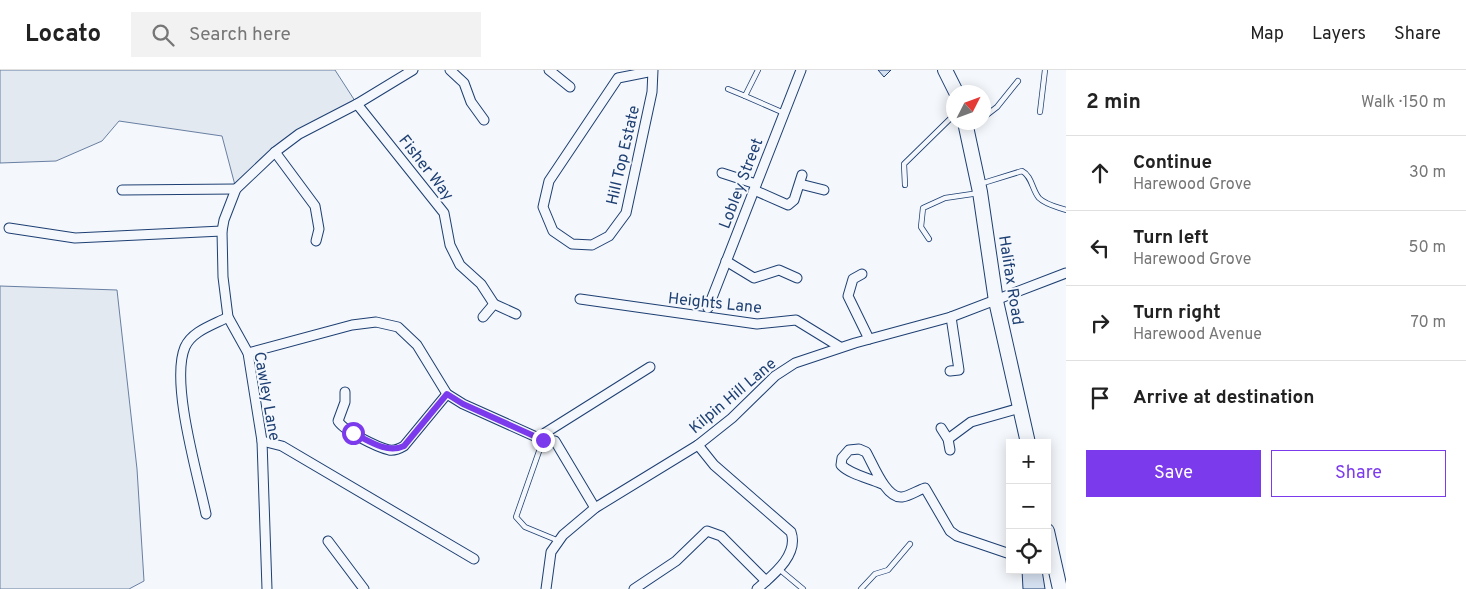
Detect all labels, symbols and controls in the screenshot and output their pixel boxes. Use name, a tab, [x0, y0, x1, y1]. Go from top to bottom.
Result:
search box	[131, 12, 481, 57]
text: Locato	[25, 20, 101, 50]
icon: search	[149, 21, 177, 49]
text: Search here	[189, 23, 291, 47]
text: Map	[1250, 23, 1284, 46]
text: Layers	[1312, 23, 1366, 46]
text: Share	[1394, 23, 1441, 46]
north arrow	[946, 85, 991, 130]
text: 2 min	[1086, 89, 1141, 116]
text: Walk · 150 m	[1361, 93, 1446, 113]
street label: Hill Top Estate	[603, 104, 645, 207]
street label: Fisher Way	[393, 131, 457, 205]
street label: Lobley Street	[715, 135, 768, 232]
text: Continue	[1133, 151, 1212, 175]
icon: ahead	[1086, 159, 1114, 187]
text: 30 m	[1409, 163, 1446, 183]
text: Harewood Grove	[1133, 175, 1251, 195]
text: Turn left	[1133, 226, 1209, 250]
street label: Halifax Road	[993, 234, 1027, 327]
icon: left	[1086, 234, 1114, 262]
text: 50 m	[1409, 238, 1446, 258]
text: Harewood Grove	[1133, 250, 1251, 270]
street label: Heights Lane	[667, 289, 763, 319]
text: Turn right	[1133, 301, 1221, 325]
icon: right	[1086, 309, 1114, 337]
text: 70 m	[1411, 313, 1446, 333]
text: Harewood Avenue	[1133, 325, 1262, 345]
street label: Cawley Lane	[248, 350, 284, 442]
street label: Kilpin Hill Lane	[686, 354, 781, 439]
icon: arrive	[1086, 384, 1114, 412]
text: Arrive at destination	[1133, 386, 1314, 410]
route start	[342, 422, 365, 445]
route end	[532, 429, 555, 452]
map controls	[1006, 439, 1051, 574]
button: +	[1006, 439, 1051, 484]
button: Save	[1086, 450, 1261, 497]
button: Share	[1271, 450, 1446, 497]
button: −	[1006, 484, 1051, 529]
button: locate	[1006, 529, 1051, 574]

